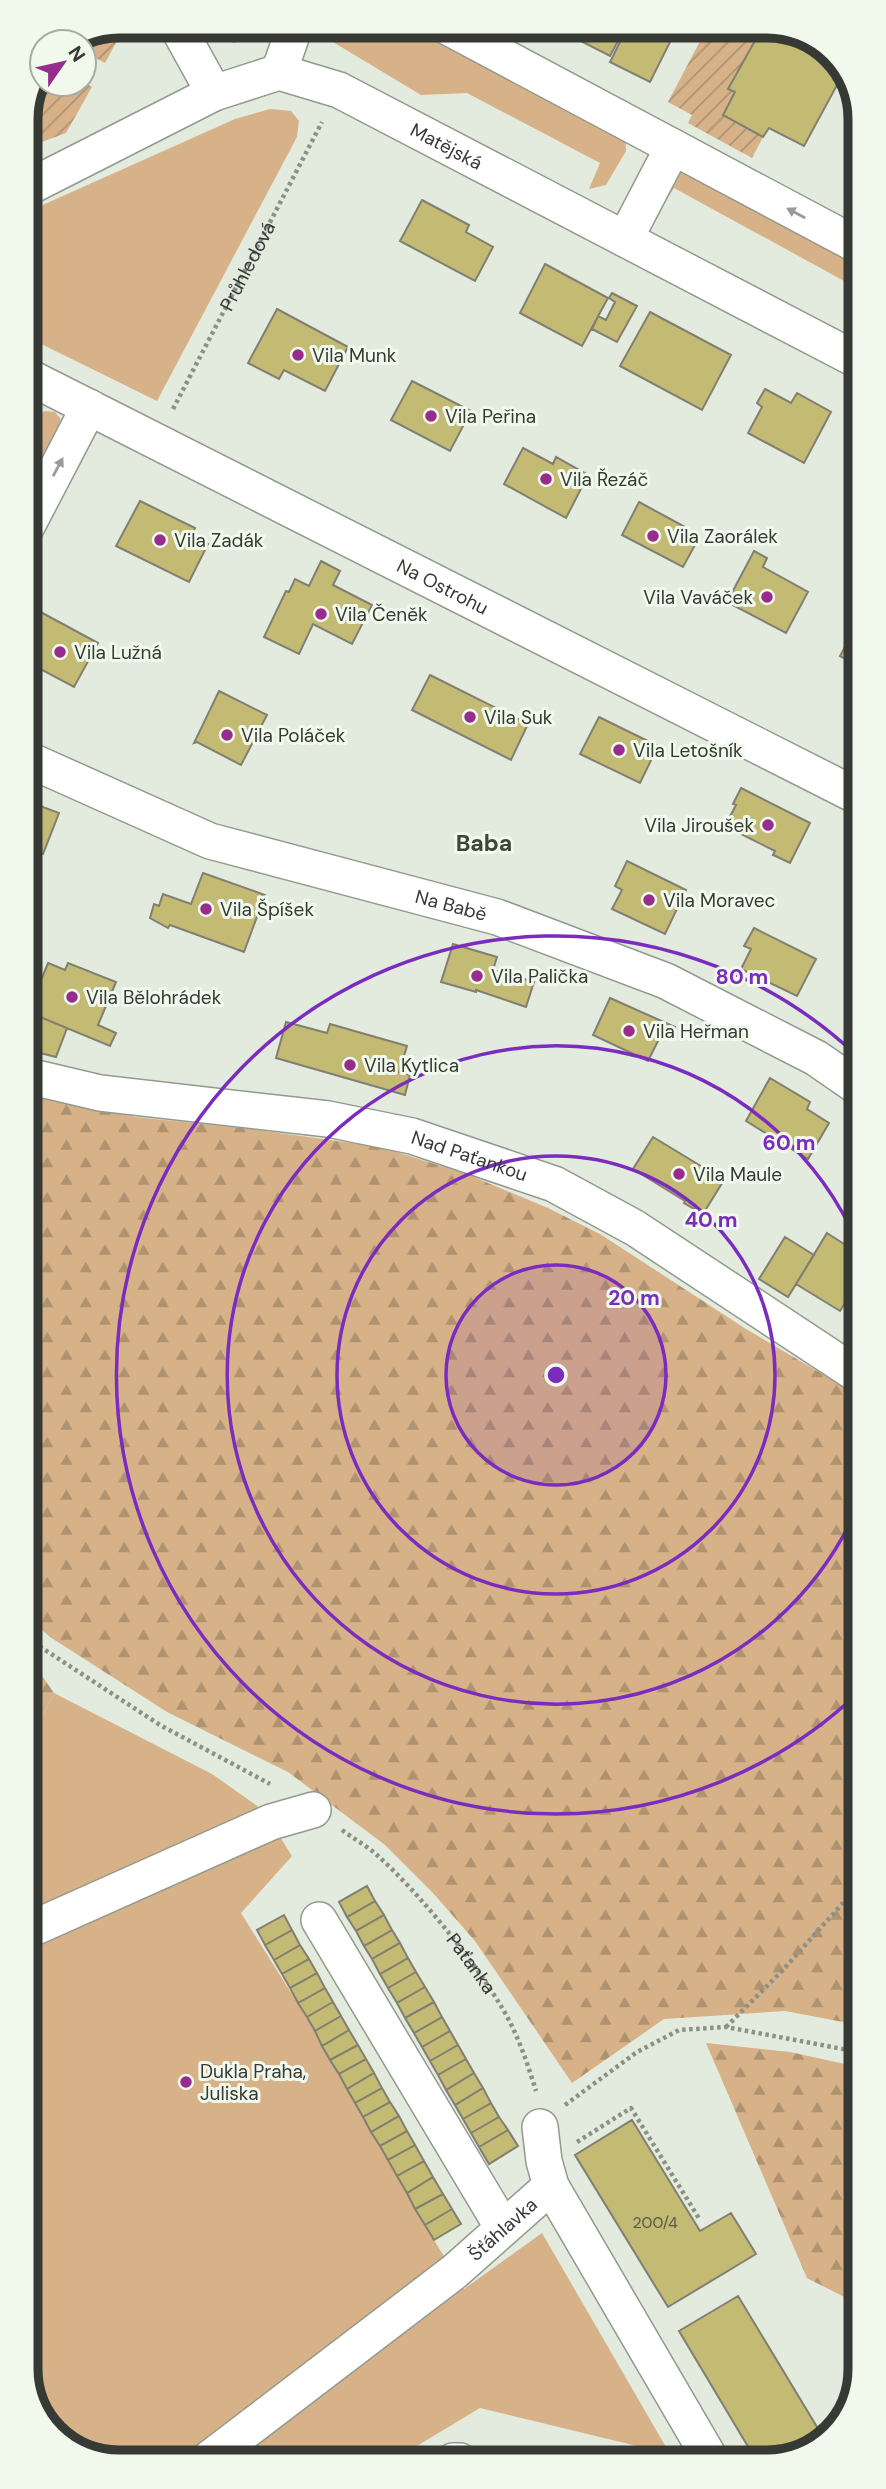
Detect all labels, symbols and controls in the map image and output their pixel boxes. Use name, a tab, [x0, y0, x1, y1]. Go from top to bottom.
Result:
north arrow	[28, 28, 98, 98]
text: N	[62, 41, 91, 67]
street label: Matějská	[406, 117, 487, 175]
one-way arrow	[786, 207, 806, 219]
street label: Průhledová	[214, 217, 281, 315]
place label: Vila Munk	[312, 343, 397, 368]
marker: Vila Munk	[290, 347, 306, 363]
place label: Vila Peřina	[445, 404, 536, 429]
marker: Vila Peřina	[423, 408, 439, 424]
one-way arrow	[52, 456, 64, 476]
place label: Vila Řezáč	[560, 467, 648, 492]
marker: Vila Řezáč	[538, 471, 554, 487]
place label: Vila Zaorálek	[667, 524, 778, 549]
place label: Vila Zadák	[174, 528, 264, 553]
marker: Vila Zaorálek	[645, 528, 661, 544]
marker: Vila Zadák	[152, 532, 168, 548]
street label: Na Ostrohu	[393, 553, 493, 620]
place label: Vila Vaváček	[643, 585, 753, 610]
marker: Vila Vaváček	[759, 589, 775, 605]
place label: Vila Čeněk	[335, 602, 428, 627]
marker: Vila Čeněk	[313, 606, 329, 622]
place label: Vila Lužná	[74, 640, 162, 665]
marker: Vila Lužná	[52, 644, 68, 660]
place label: Vila Suk	[484, 705, 553, 730]
marker: Vila Suk	[462, 709, 478, 725]
place label: Vila Poláček	[241, 723, 346, 748]
marker: Vila Poláček	[219, 727, 235, 743]
place label: Vila Letošník	[633, 738, 743, 763]
marker: Vila Letošník	[611, 742, 627, 758]
place label: Vila Jiroušek	[644, 813, 754, 838]
marker: Vila Jiroušek	[760, 817, 776, 833]
district label: Baba	[456, 828, 512, 858]
street label: Na Babě	[413, 883, 490, 926]
place label: Vila Moravec	[663, 888, 775, 913]
marker: Vila Moravec	[641, 892, 657, 908]
place label: Vila Špíšek	[220, 897, 314, 922]
marker: Vila Špíšek	[198, 901, 214, 917]
text: 80 m	[716, 963, 768, 991]
place label: Vila Palička	[491, 964, 588, 989]
marker: Vila Palička	[469, 968, 485, 984]
place label: Vila Bělohrádek	[86, 985, 222, 1010]
marker: Vila Bělohrádek	[64, 989, 80, 1005]
place label: Vila Heřman	[643, 1019, 749, 1044]
marker: Vila Heřman	[621, 1023, 637, 1039]
place label: Vila Kytlica	[364, 1053, 459, 1078]
marker: Vila Kytlica	[342, 1057, 358, 1073]
street label: Nad Paťankou	[408, 1124, 531, 1187]
text: 60 m	[763, 1129, 815, 1157]
place label: Vila Maule	[693, 1162, 782, 1187]
marker: Vila Maule	[671, 1166, 687, 1182]
text: 40 m	[684, 1206, 738, 1234]
text: 20 m	[608, 1284, 660, 1312]
centre of rings	[544, 1363, 568, 1387]
street label: Paťanka	[441, 1928, 502, 1998]
place label: Dukla Praha, Juliska	[200, 2059, 306, 2106]
marker: Dukla Praha, Juliska	[178, 2074, 194, 2090]
street label: Šťáhlavka	[463, 2192, 542, 2266]
house number: 200/4	[632, 2212, 678, 2233]

